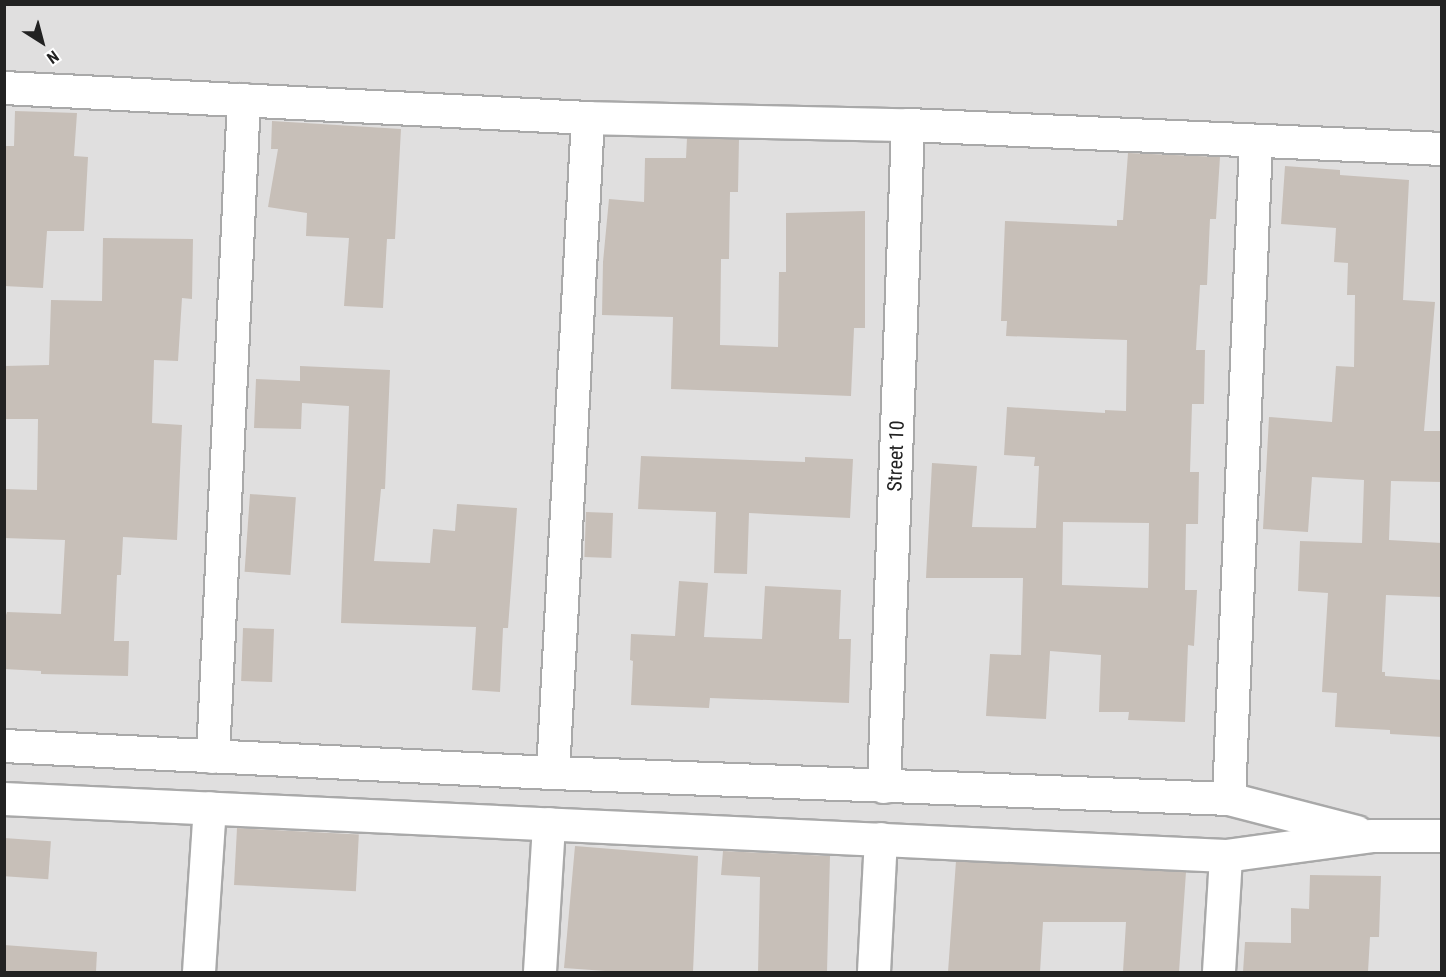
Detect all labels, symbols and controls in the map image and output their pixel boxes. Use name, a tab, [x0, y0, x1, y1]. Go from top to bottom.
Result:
north arrow	[12, 12, 72, 72]
text: N	[43, 46, 62, 68]
street label: Street 10	[883, 420, 909, 492]

